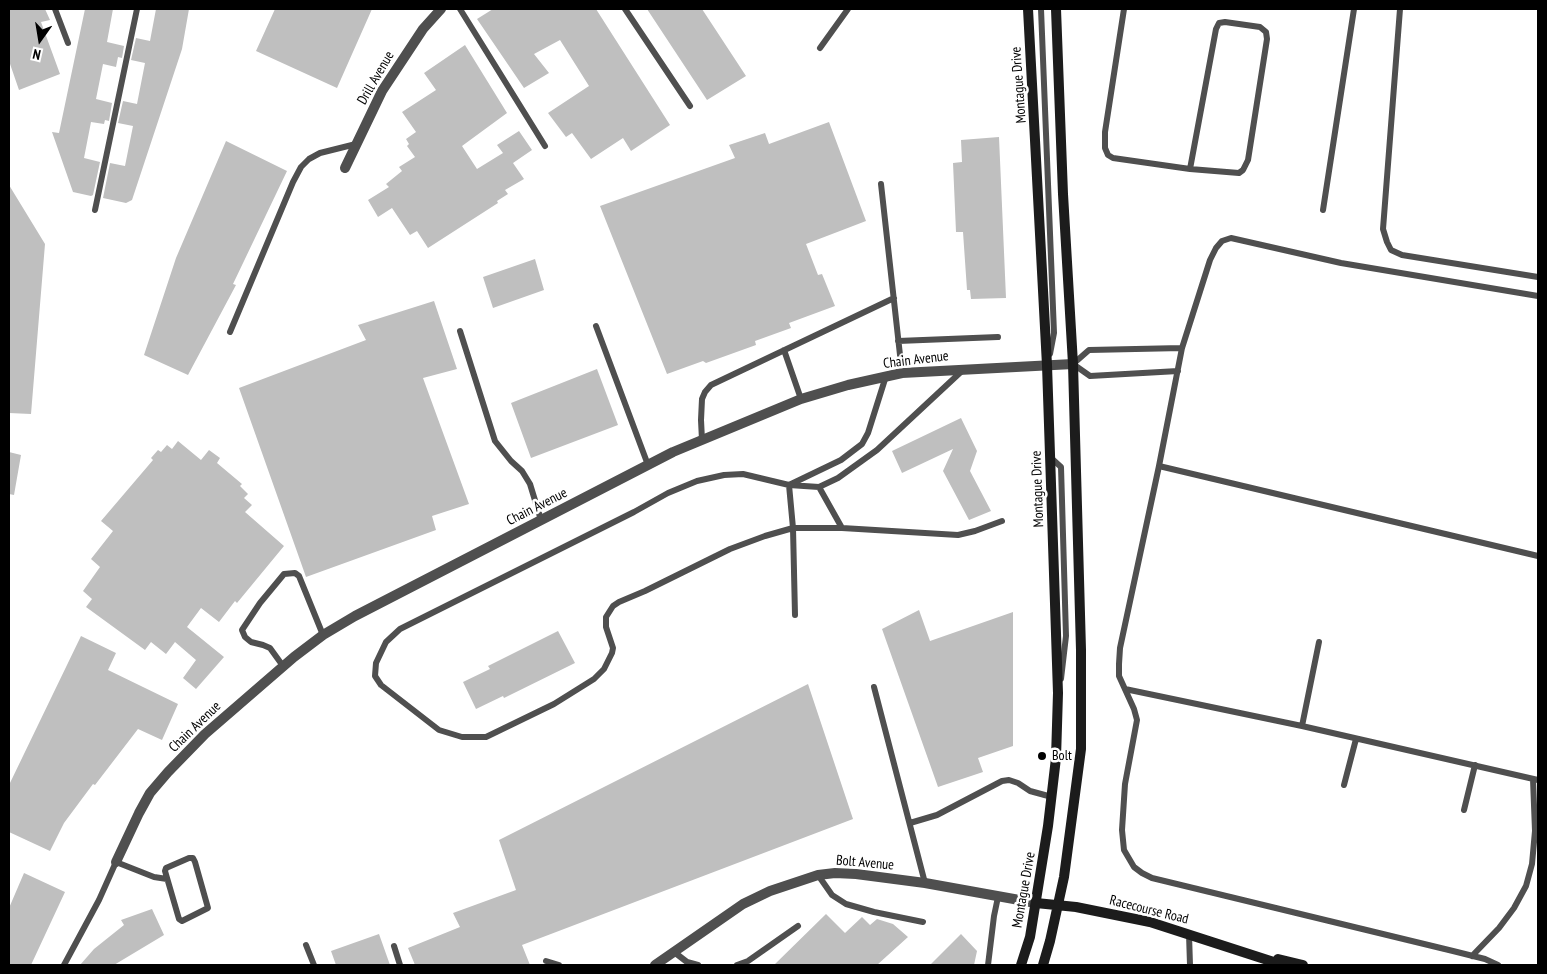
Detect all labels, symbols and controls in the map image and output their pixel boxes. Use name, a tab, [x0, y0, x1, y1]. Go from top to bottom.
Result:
north arrow	[15, 15, 65, 65]
text: N	[31, 45, 42, 64]
street label: Montague Drive	[1008, 46, 1030, 124]
street label: Drill Avenue	[354, 48, 398, 108]
street label: Chain Avenue	[882, 348, 950, 372]
street label: Montague Drive	[1028, 450, 1048, 528]
street label: Chain Avenue	[504, 485, 570, 529]
street label: Chain Avenue	[166, 698, 224, 756]
place label: Bolt	[1052, 748, 1072, 764]
marker: Bolt	[1036, 750, 1048, 762]
street label: Montague Drive	[1009, 851, 1039, 929]
street label: Bolt Avenue	[835, 852, 895, 874]
street label: Racecourse Road	[1108, 892, 1190, 928]

